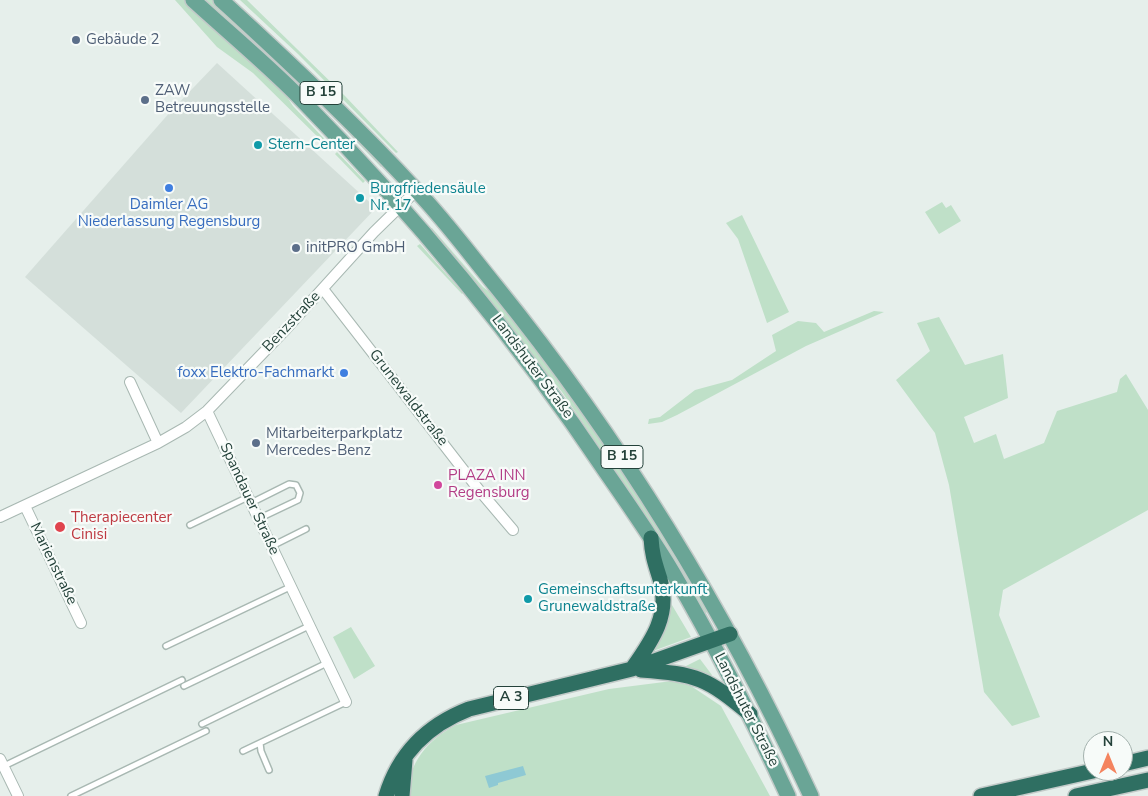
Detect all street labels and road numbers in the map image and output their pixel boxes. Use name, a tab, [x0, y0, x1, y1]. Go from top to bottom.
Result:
road number: B 15	[300, 82, 342, 105]
street label: Benzstraße	[259, 288, 325, 356]
street label: Landshuter Straße	[487, 312, 577, 422]
street label: Grunewaldstraße	[365, 346, 451, 450]
street label: Spandauer Straße	[215, 440, 283, 558]
road number: B 15	[601, 446, 643, 468]
street label: Marienstraße	[25, 520, 81, 608]
street label: Landshuter Straße	[710, 650, 782, 770]
road number: A 3	[494, 686, 528, 710]

